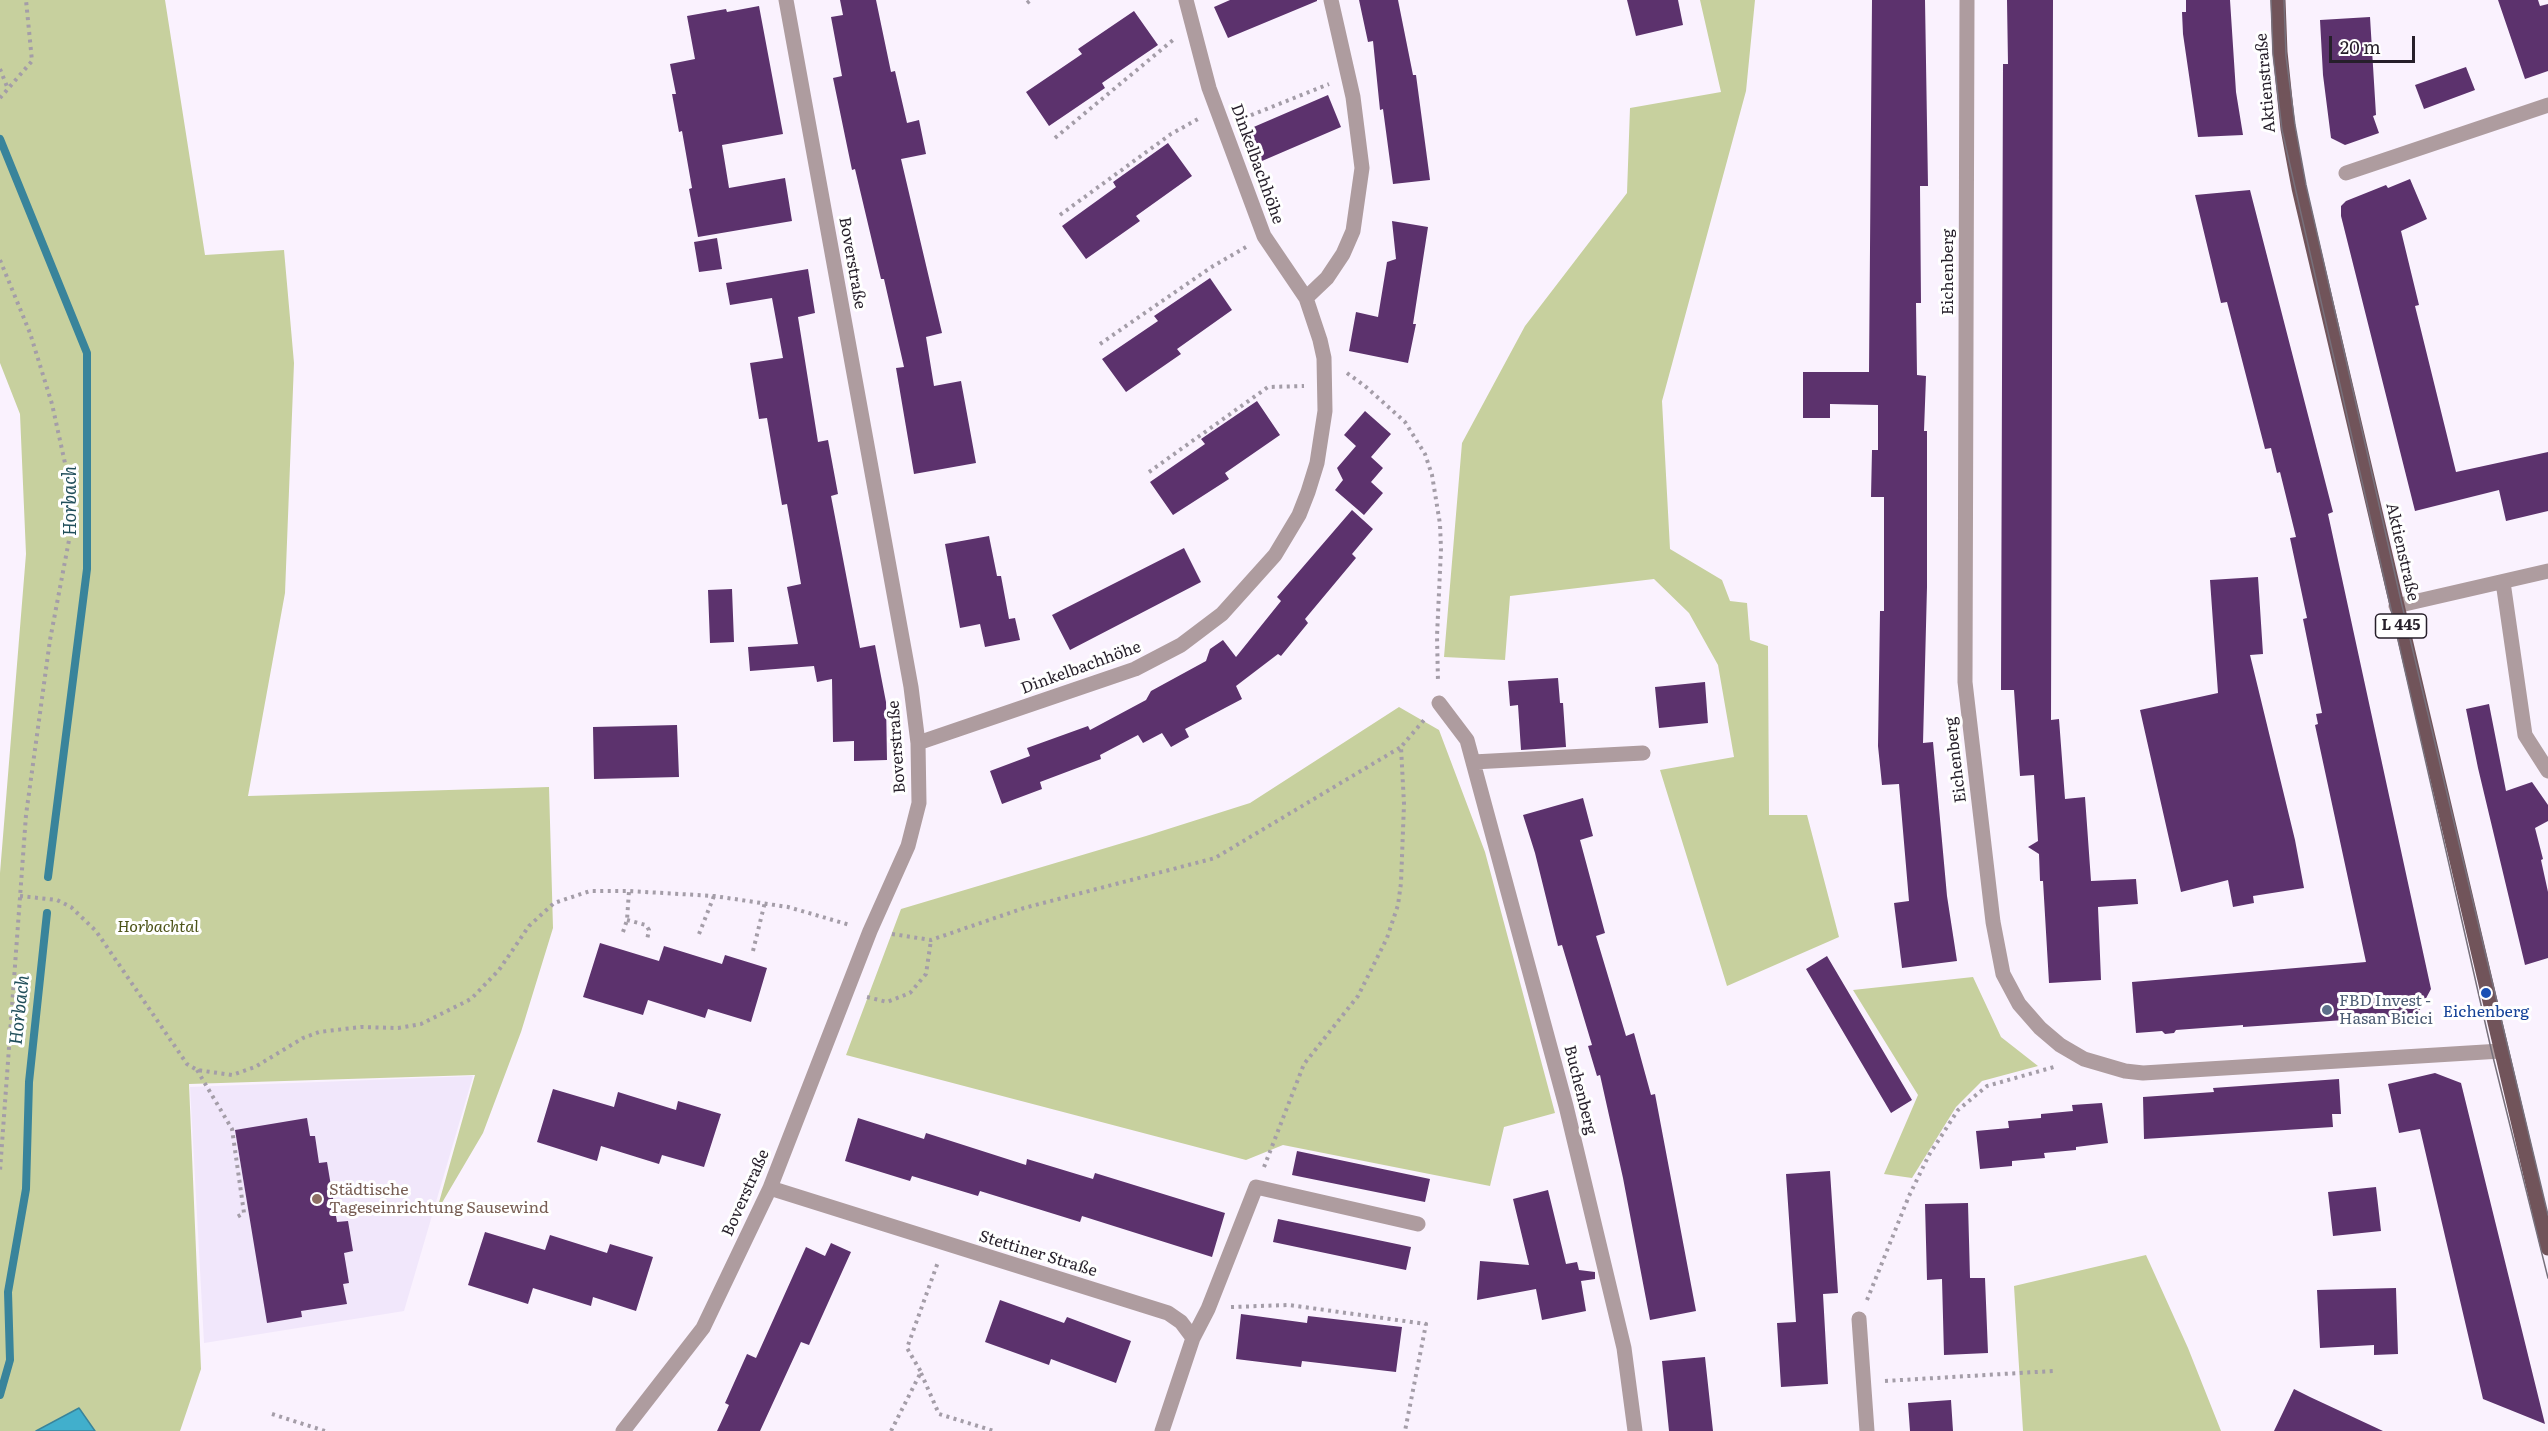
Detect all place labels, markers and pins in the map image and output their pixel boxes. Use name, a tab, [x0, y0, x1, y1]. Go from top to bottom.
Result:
marker: Eichenberg	[2479, 986, 2493, 1000]
place label: FBD Invest - Hasan Bicici	[2339, 991, 2433, 1029]
place label: Eichenberg	[2443, 1002, 2529, 1022]
marker: FBD Invest - Hasan Bicici	[2320, 1003, 2334, 1017]
place label: Städtische Tageseinrichtung Sausewind	[329, 1180, 549, 1218]
marker: Städtische Tageseinrichtung Sausewind	[310, 1192, 324, 1206]

